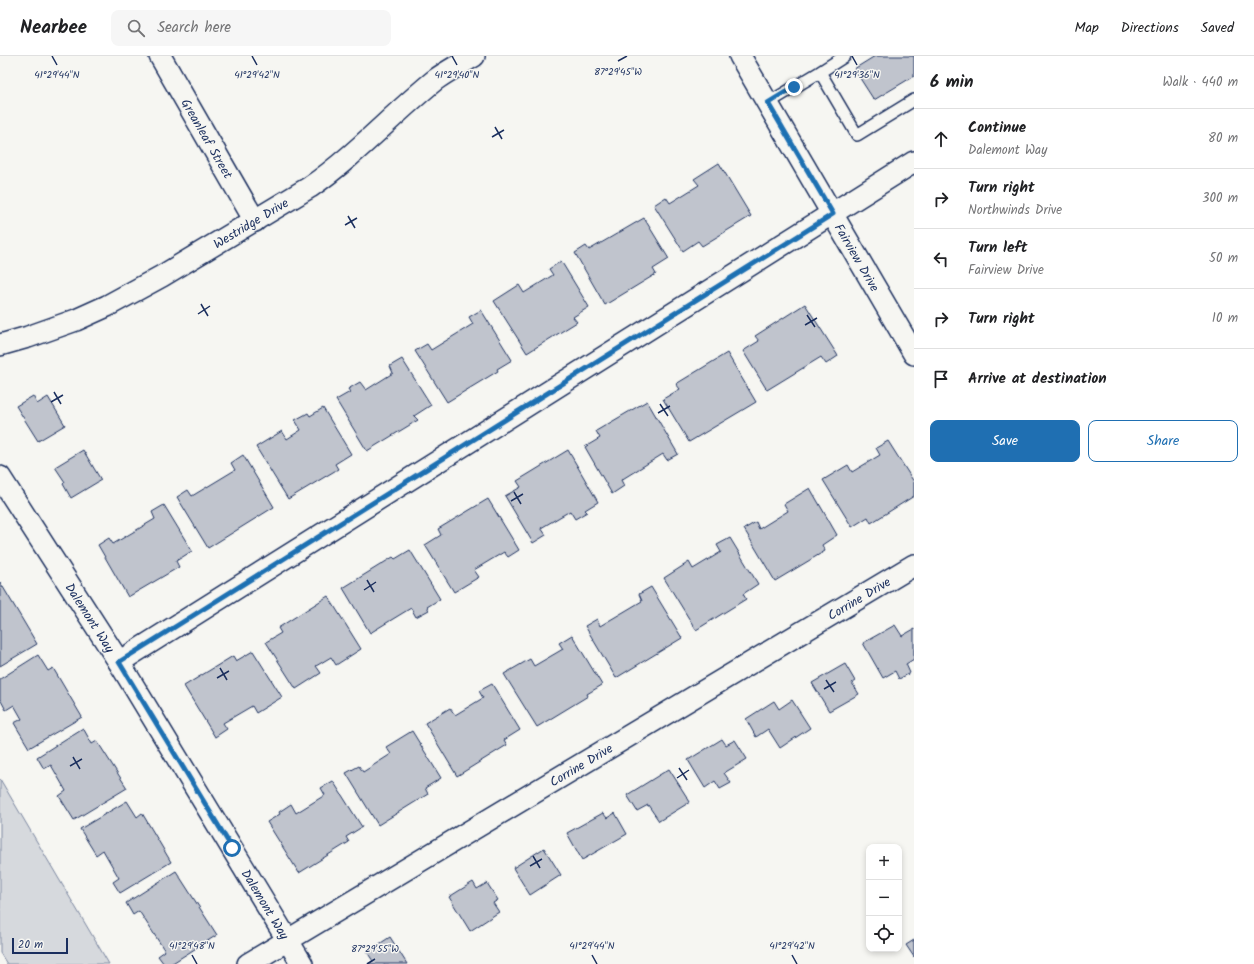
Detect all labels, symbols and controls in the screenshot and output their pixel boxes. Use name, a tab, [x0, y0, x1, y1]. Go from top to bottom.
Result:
search box	[111, 10, 391, 46]
text: Nearbee	[20, 13, 87, 43]
text: Search here	[157, 16, 231, 40]
icon: search	[125, 17, 147, 39]
text: Map	[1074, 17, 1099, 39]
text: Directions	[1121, 17, 1179, 39]
text: Saved	[1201, 17, 1234, 39]
text: 87°29'45"W	[594, 64, 642, 80]
text: 41°29'44"N	[34, 67, 80, 83]
text: 41°29'42"N	[234, 67, 280, 83]
text: 41°29'40"N	[435, 67, 480, 83]
text: 41°29'36"N	[834, 67, 880, 83]
text: 6 min	[930, 69, 974, 96]
text: Walk · 440 m	[1163, 72, 1238, 93]
route end	[785, 78, 803, 96]
street label: Greanleaf Street	[175, 95, 238, 184]
text: Continue	[968, 116, 1026, 140]
icon: ahead	[930, 128, 952, 150]
text: 80 m	[1208, 128, 1238, 149]
text: Dalemont Way	[968, 140, 1047, 161]
text: Turn right	[968, 176, 1035, 200]
icon: right	[930, 188, 952, 210]
text: 300 m	[1202, 188, 1238, 209]
street label: Westridge Drive	[209, 193, 293, 255]
text: Northwinds Drive	[968, 200, 1062, 221]
street label: Fairview Drive	[828, 220, 884, 296]
text: Turn left	[968, 236, 1028, 260]
icon: left	[930, 248, 952, 270]
text: 50 m	[1209, 248, 1238, 269]
text: Fairview Drive	[968, 260, 1044, 281]
text: Turn right	[968, 307, 1035, 331]
icon: right	[930, 308, 952, 330]
text: 10 m	[1212, 308, 1238, 329]
text: Arrive at destination	[968, 367, 1107, 391]
icon: arrive	[930, 368, 952, 390]
button: Save	[930, 420, 1080, 462]
button: Share	[1088, 420, 1238, 462]
street label: Corrine Drive	[824, 572, 895, 627]
street label: Dalemont Way	[59, 579, 120, 658]
street label: Corrine Drive	[546, 739, 617, 793]
route start	[223, 839, 241, 857]
map controls	[866, 844, 902, 952]
button: +	[866, 844, 902, 880]
street label: Dalemont Way	[235, 865, 294, 945]
button: −	[866, 880, 902, 916]
button: locate	[866, 916, 902, 952]
scale bar	[12, 936, 68, 955]
text: 20 m	[18, 936, 43, 954]
text: 41°29'48"N	[169, 938, 215, 954]
text: 41°29'44"N	[569, 938, 615, 954]
text: 41°29'42"N	[769, 938, 815, 954]
text: 87°29'55"W	[351, 941, 399, 957]

